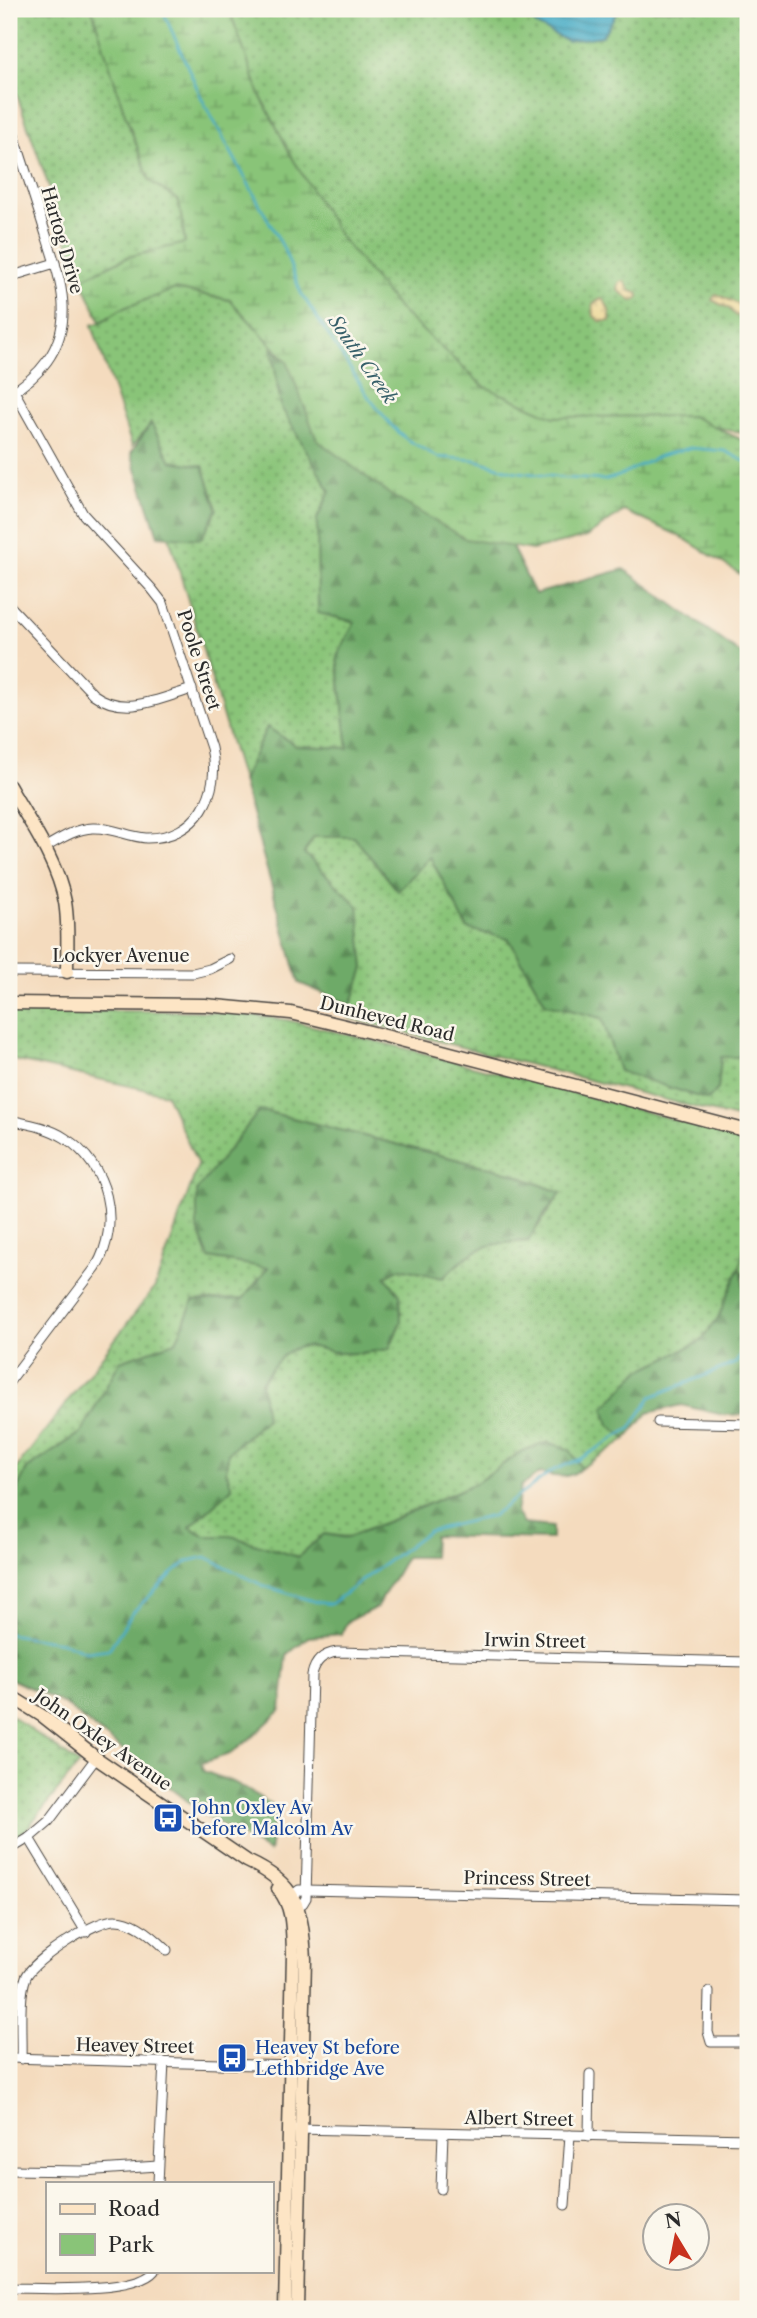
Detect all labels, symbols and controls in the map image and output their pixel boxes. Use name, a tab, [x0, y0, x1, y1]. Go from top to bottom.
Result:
street label: Hartog Drive	[36, 184, 88, 296]
water label: South Creek	[323, 310, 402, 408]
street label: Poole Street	[172, 607, 226, 714]
street label: Lockyer Avenue	[52, 945, 190, 967]
street label: Dunheved Road	[318, 992, 456, 1046]
street label: Irwin Street	[484, 1629, 587, 1653]
street label: John Oxley Avenue	[28, 1683, 176, 1796]
place label: John Oxley Av before Malcolm Av	[188, 1797, 353, 1840]
bus stop icon: John Oxley Av before Malcolm Av	[151, 1801, 185, 1835]
street label: Princess Street	[463, 1867, 591, 1891]
street label: Heavey Street	[76, 2034, 195, 2058]
place label: Heavey St before Lethbridge Ave	[255, 2037, 400, 2080]
bus stop icon: Heavey St before Lethbridge Ave	[215, 2041, 249, 2075]
street label: Albert Street	[463, 2107, 575, 2131]
legend	[46, 2182, 273, 2272]
text: Road	[108, 2196, 160, 2221]
north arrow	[642, 2202, 712, 2272]
text: N	[663, 2208, 683, 2234]
text: Park	[108, 2232, 154, 2257]

